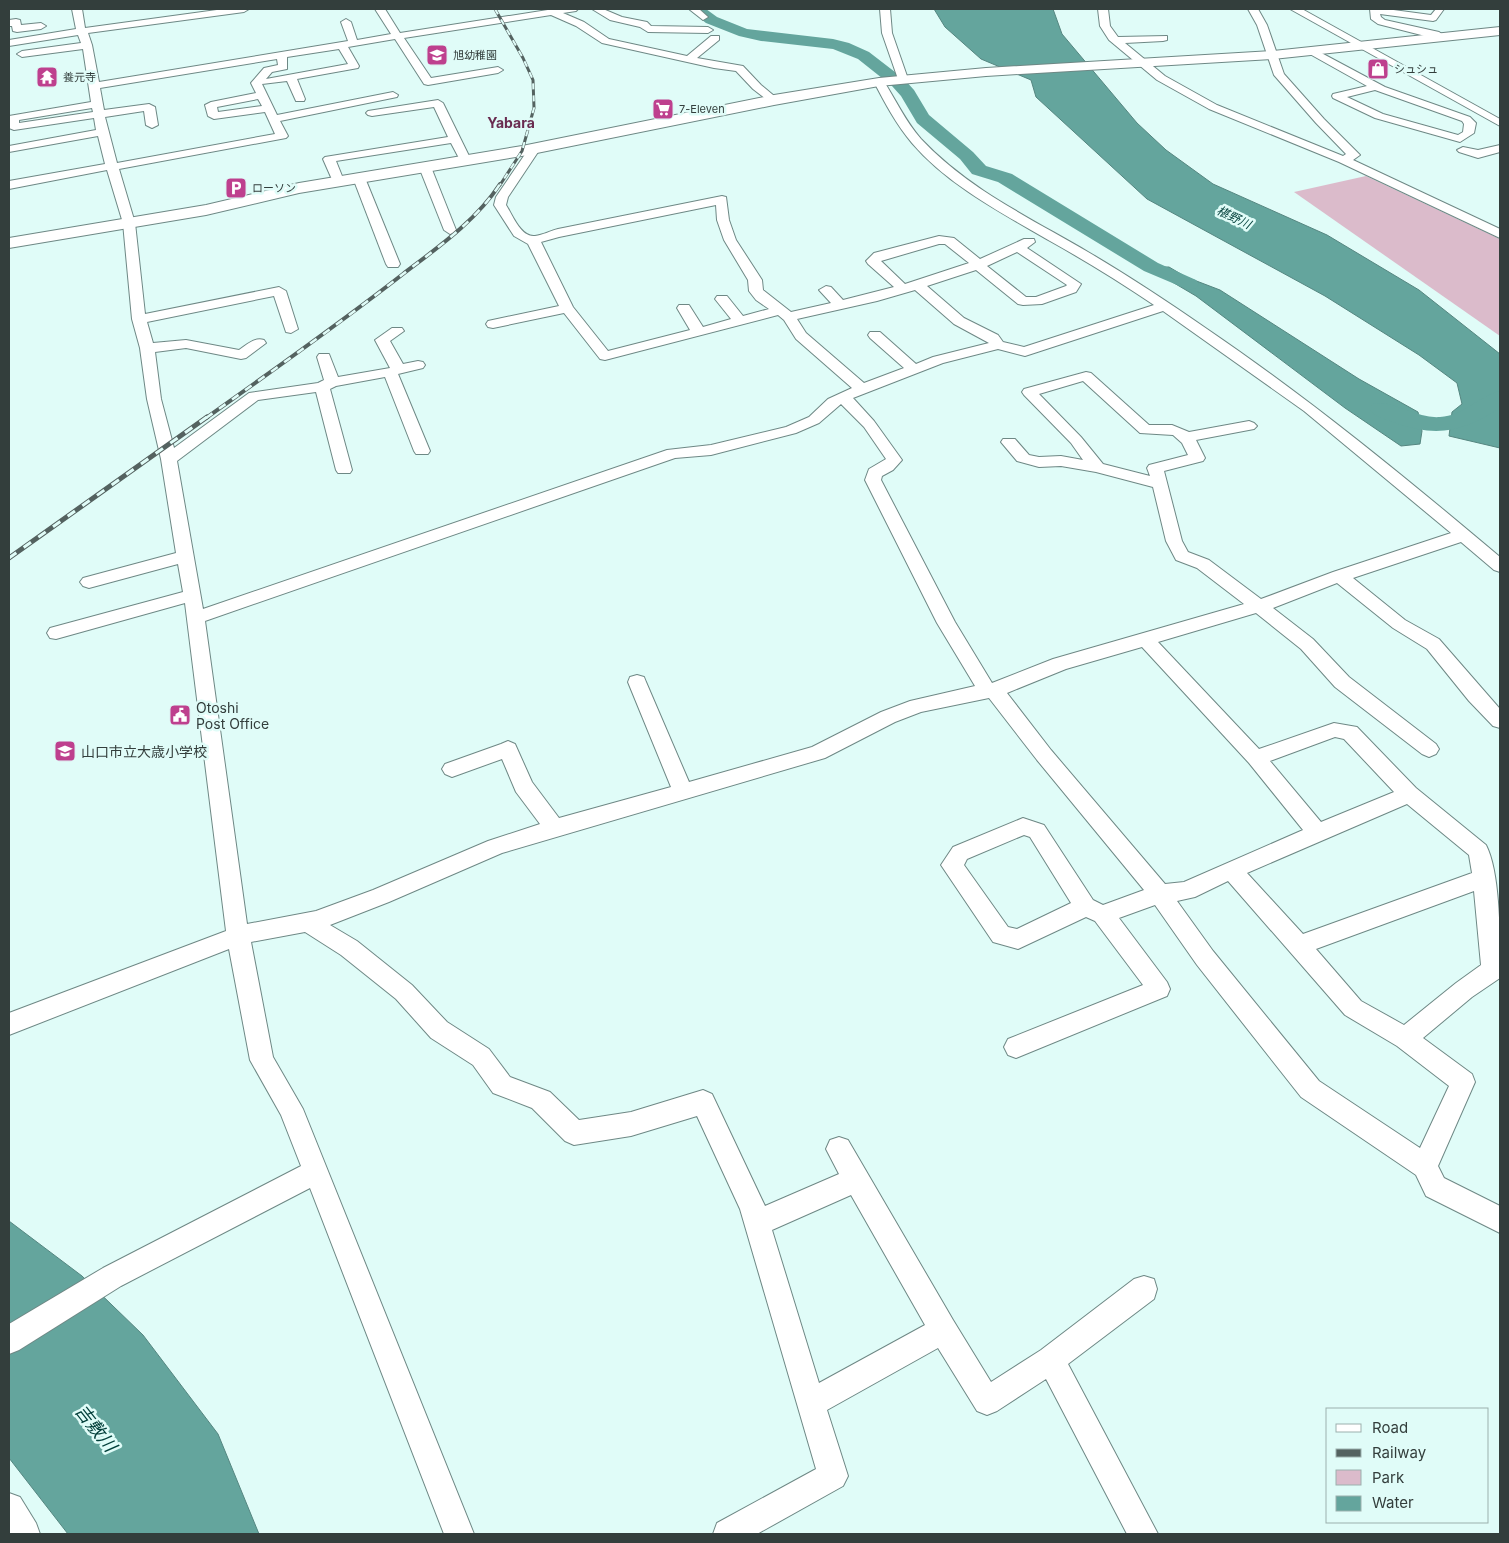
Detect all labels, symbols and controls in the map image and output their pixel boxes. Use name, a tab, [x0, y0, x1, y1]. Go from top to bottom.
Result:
school or university icon: 旭幼稚園	[425, 43, 449, 67]
place label: 旭幼稚園	[453, 48, 497, 62]
shop icon: シュシュ	[1366, 57, 1390, 81]
place label: シュシュ	[1394, 62, 1438, 76]
temple icon: 養元寺	[35, 65, 59, 89]
place label: 養元寺	[63, 70, 96, 84]
supermarket icon: 7-Eleven	[651, 97, 675, 121]
place label: 7-Eleven	[679, 102, 725, 116]
district label: Yabara	[487, 114, 535, 131]
parking icon: ローソン	[224, 176, 248, 200]
place label: ローソン	[252, 181, 296, 195]
water label: 椹野川	[1215, 202, 1255, 233]
place label: Otoshi Post Office	[196, 699, 269, 732]
public building icon: Otoshi Post Office	[168, 703, 192, 727]
school or university icon: 山口市立大歳小学校	[53, 739, 77, 763]
place label: 山口市立大歳小学校	[81, 743, 207, 760]
water label: 吉敷川	[71, 1400, 122, 1457]
legend	[1326, 1408, 1489, 1523]
text: Road	[1372, 1418, 1408, 1437]
text: Railway	[1372, 1443, 1427, 1462]
text: Park	[1372, 1468, 1405, 1487]
text: Water	[1372, 1493, 1414, 1512]

